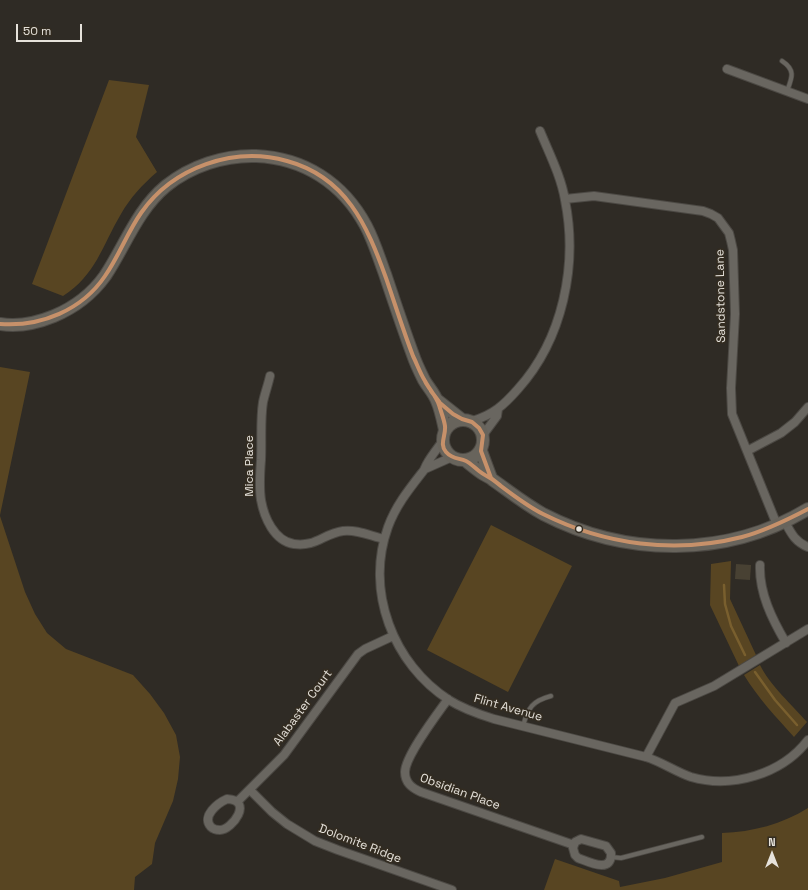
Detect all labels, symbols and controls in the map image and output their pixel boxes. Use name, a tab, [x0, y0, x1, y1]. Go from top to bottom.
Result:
scale bar	[18, 16, 84, 42]
text: 50 m	[23, 23, 51, 39]
street label: Sandstone Lane	[713, 249, 729, 343]
street label: Mica Place	[243, 435, 257, 497]
unlabelled marker	[574, 524, 584, 534]
street label: Alabaster Court	[271, 667, 335, 749]
street label: Flint Avenue	[472, 691, 544, 725]
street label: Obsidian Place	[418, 771, 502, 813]
street label: Dolomite Ridge	[317, 822, 403, 866]
north arrow	[752, 834, 792, 874]
text: N	[768, 835, 776, 849]

